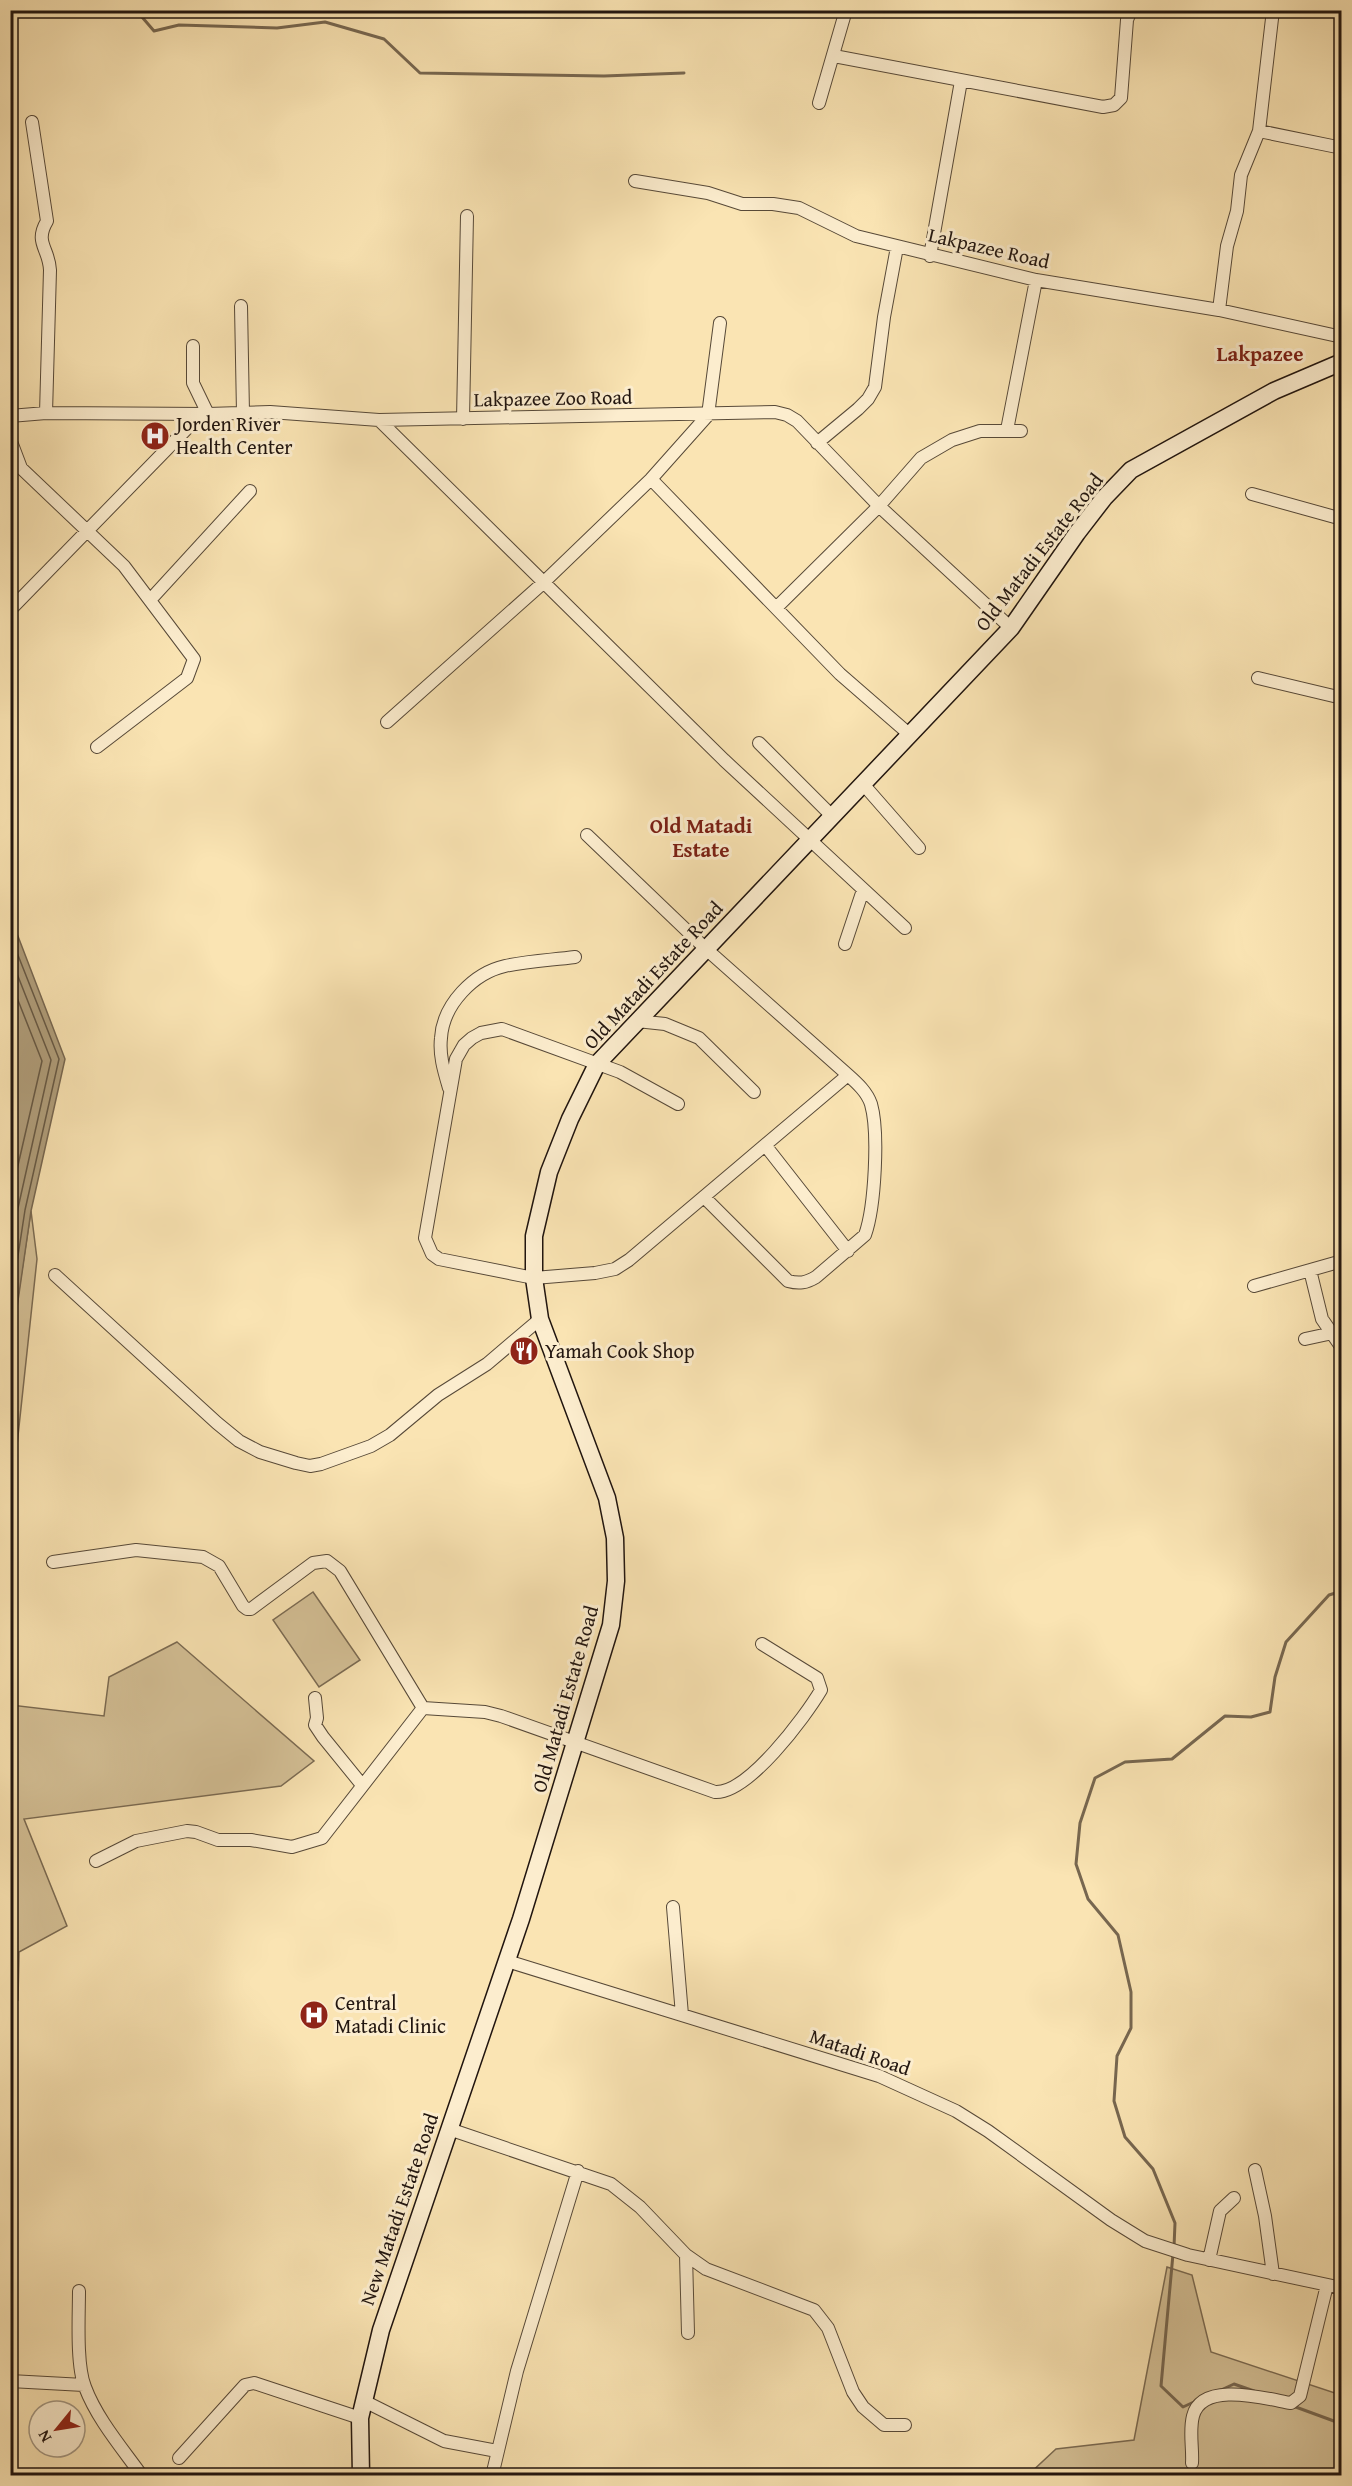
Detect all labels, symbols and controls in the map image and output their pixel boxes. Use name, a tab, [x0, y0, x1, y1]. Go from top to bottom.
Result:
street label: Lakpazee Road	[926, 220, 1053, 276]
district label: Lakpazee	[1217, 338, 1303, 369]
street label: Lakpazee Zoo Road	[473, 382, 633, 413]
place label: Jorden River Health Center	[173, 409, 293, 461]
hospital icon: Jorden River Health Center	[139, 420, 171, 452]
street label: Old Matadi Estate Road	[968, 466, 1110, 637]
district label: Old Matadi Estate	[650, 810, 753, 865]
street label: Old Matadi Estate Road	[576, 894, 729, 1055]
restaurant icon: Yamah Cook Shop	[508, 1335, 540, 1367]
place label: Yamah Cook Shop	[545, 1336, 695, 1365]
street label: Old Matadi Estate Road	[524, 1602, 605, 1796]
place label: Central Matadi Clinic	[335, 1988, 446, 2040]
hospital icon: Central Matadi Clinic	[298, 1999, 330, 2031]
street label: Matadi Road	[806, 2021, 915, 2082]
street label: New Matadi Estate Road	[352, 2109, 445, 2309]
north arrow	[27, 2399, 87, 2459]
text: N	[31, 2426, 57, 2447]

